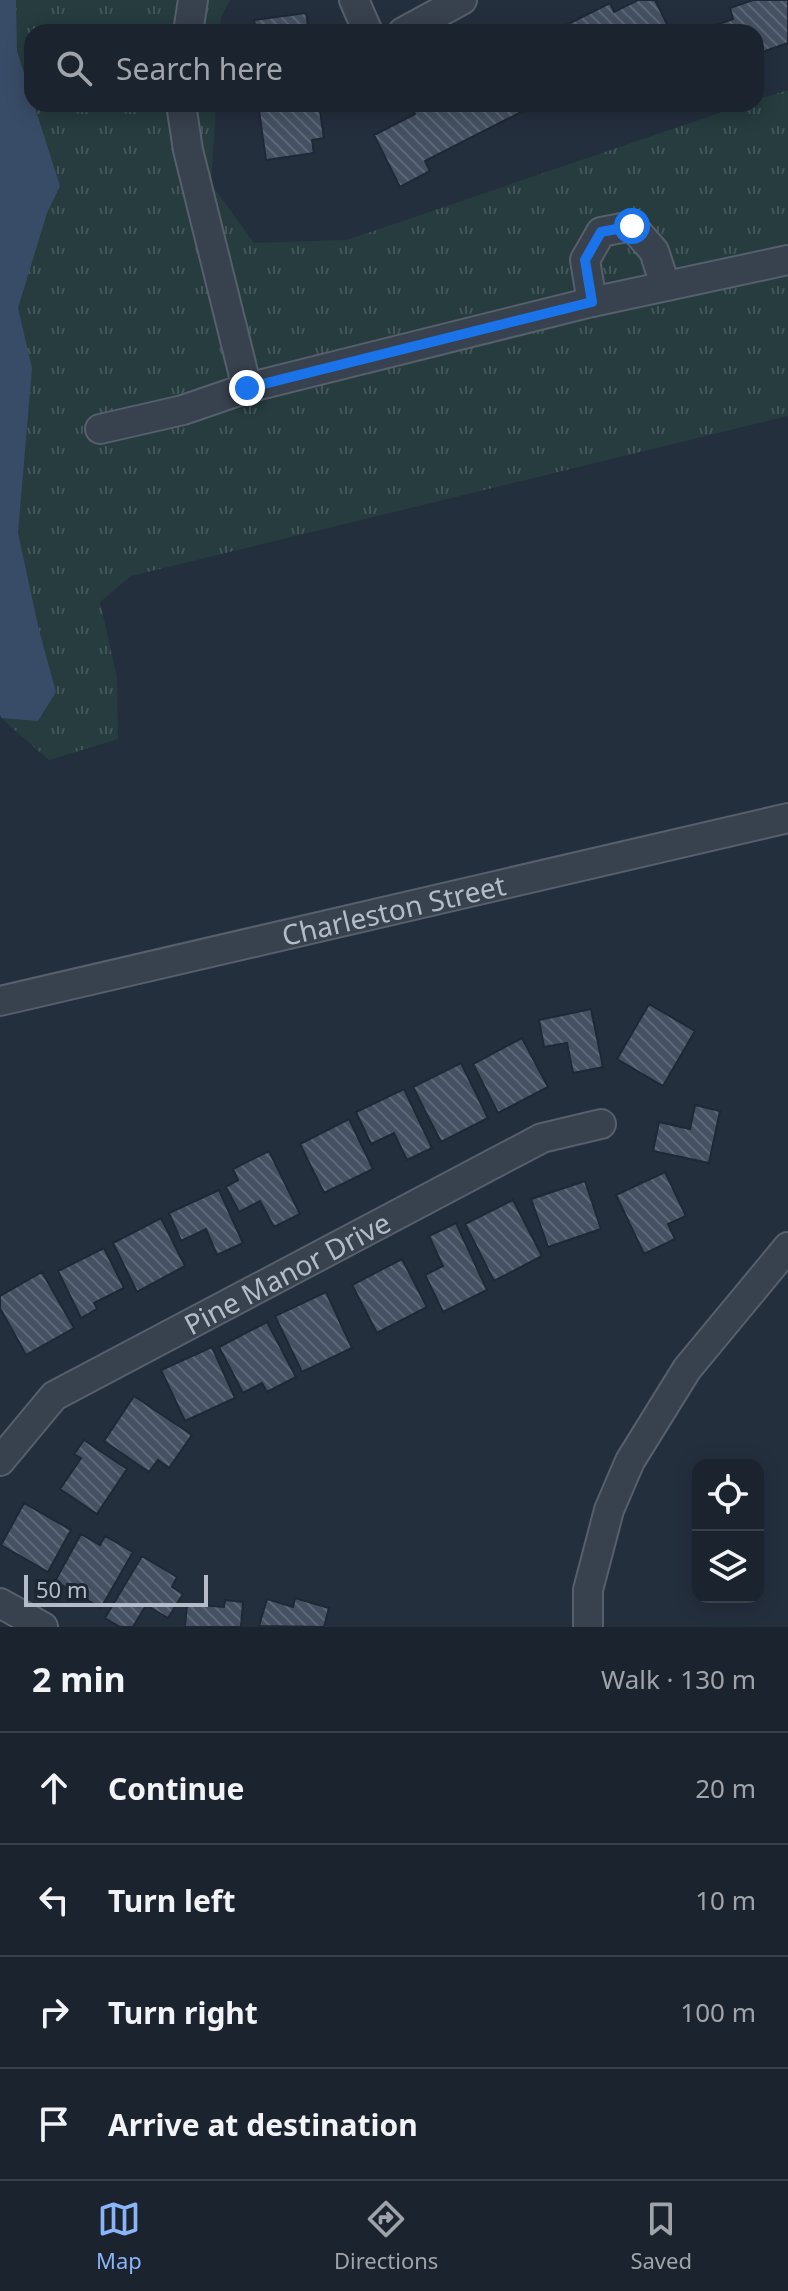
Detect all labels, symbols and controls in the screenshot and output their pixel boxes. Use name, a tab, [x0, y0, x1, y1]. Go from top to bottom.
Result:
search box	[24, 24, 764, 112]
icon: search	[52, 46, 96, 90]
text: Search here	[116, 48, 283, 89]
route start	[614, 208, 650, 244]
route end	[229, 370, 265, 406]
street label: Charleston Street	[278, 865, 509, 954]
street label: Pine Manor Drive	[177, 1203, 397, 1343]
map controls	[692, 1459, 764, 1603]
button: locate	[692, 1459, 764, 1531]
button: layers	[692, 1531, 764, 1603]
scale bar	[24, 1571, 208, 1607]
text: 50 m	[36, 1574, 87, 1604]
text: 2 min	[32, 1656, 126, 1702]
text: Walk · 130 m	[601, 1661, 756, 1697]
icon: ahead	[32, 1766, 76, 1810]
text: Continue	[108, 1768, 244, 1809]
text: 20 m	[695, 1770, 756, 1806]
icon: left	[32, 1878, 76, 1922]
text: Turn left	[108, 1880, 236, 1921]
text: 10 m	[695, 1882, 756, 1918]
icon: right	[32, 1990, 76, 2034]
text: Turn right	[108, 1992, 258, 2033]
text: 100 m	[680, 1994, 756, 2030]
icon: arrive	[32, 2102, 76, 2146]
text: Arrive at destination	[108, 2104, 418, 2145]
tab: Map	[96, 2197, 142, 2275]
tab: Directions	[334, 2197, 438, 2275]
tab: Saved	[630, 2197, 692, 2275]

